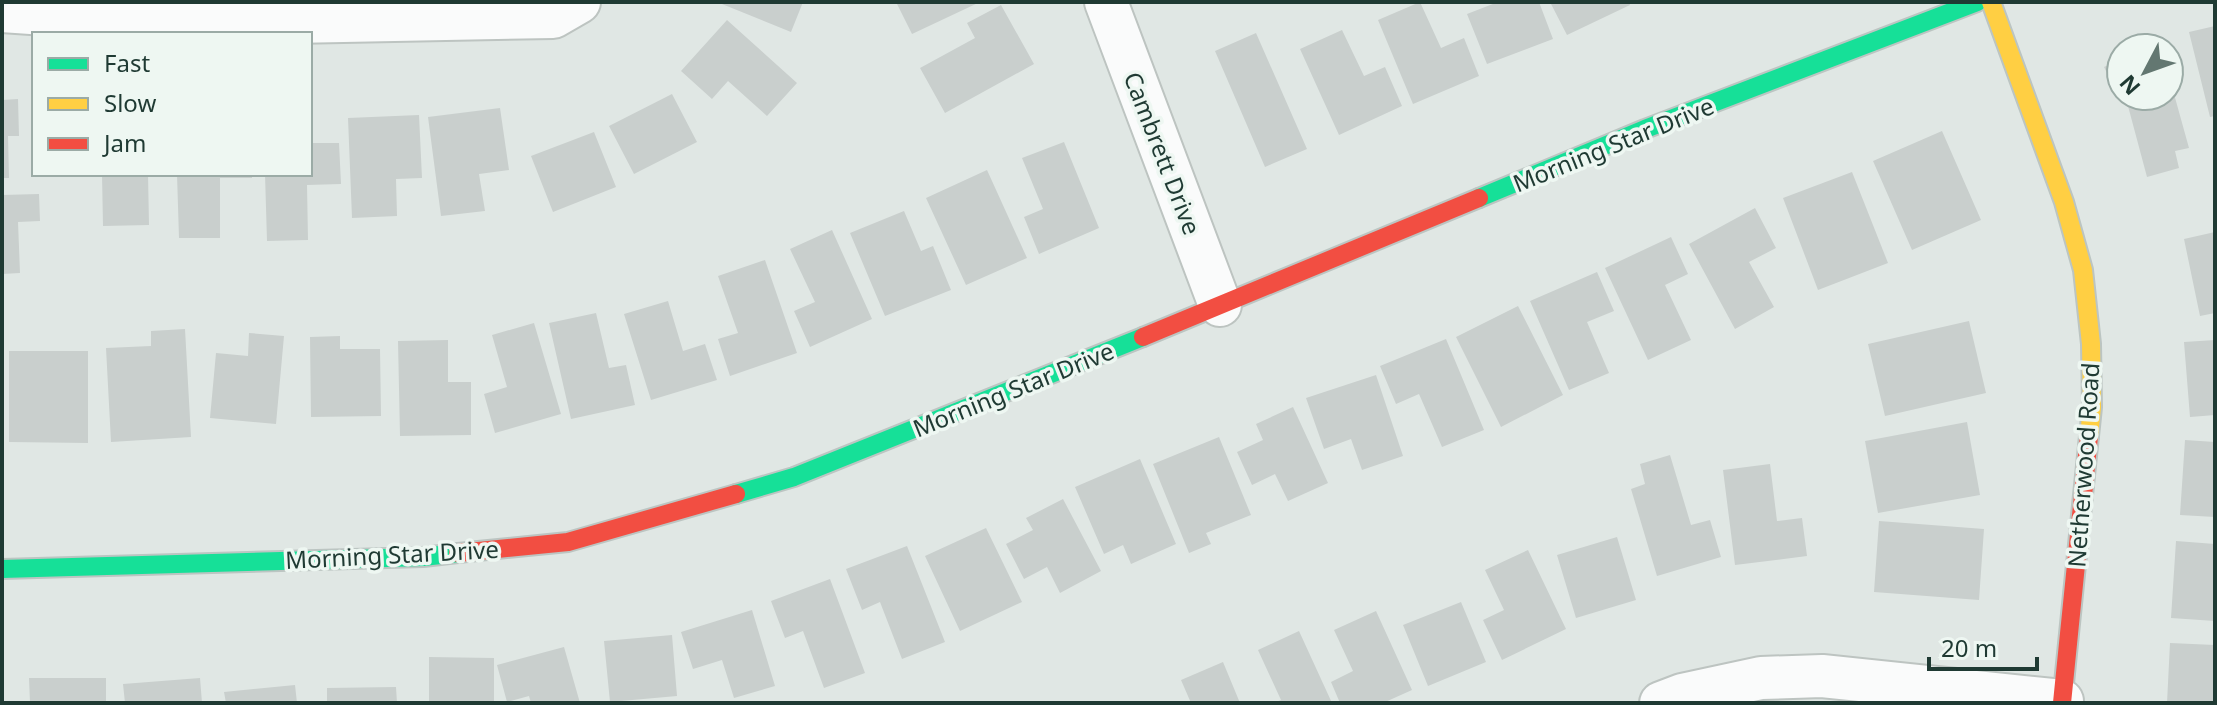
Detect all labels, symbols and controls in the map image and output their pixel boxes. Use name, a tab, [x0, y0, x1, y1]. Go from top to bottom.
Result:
legend	[32, 32, 312, 176]
north arrow	[2105, 32, 2185, 112]
text: Fast	[104, 46, 150, 79]
street label: Cambrett Drive	[1117, 67, 1209, 239]
text: N	[2112, 69, 2146, 102]
text: Slow	[104, 86, 156, 119]
street label: Morning Star Drive	[1508, 89, 1718, 199]
text: Jam	[102, 126, 146, 159]
street label: Morning Star Drive	[908, 334, 1118, 444]
street label: Netherwood Road	[2059, 361, 2107, 569]
street label: Morning Star Drive	[284, 532, 500, 576]
scale bar	[1929, 621, 2037, 671]
text: 20 m	[1941, 631, 1997, 664]

